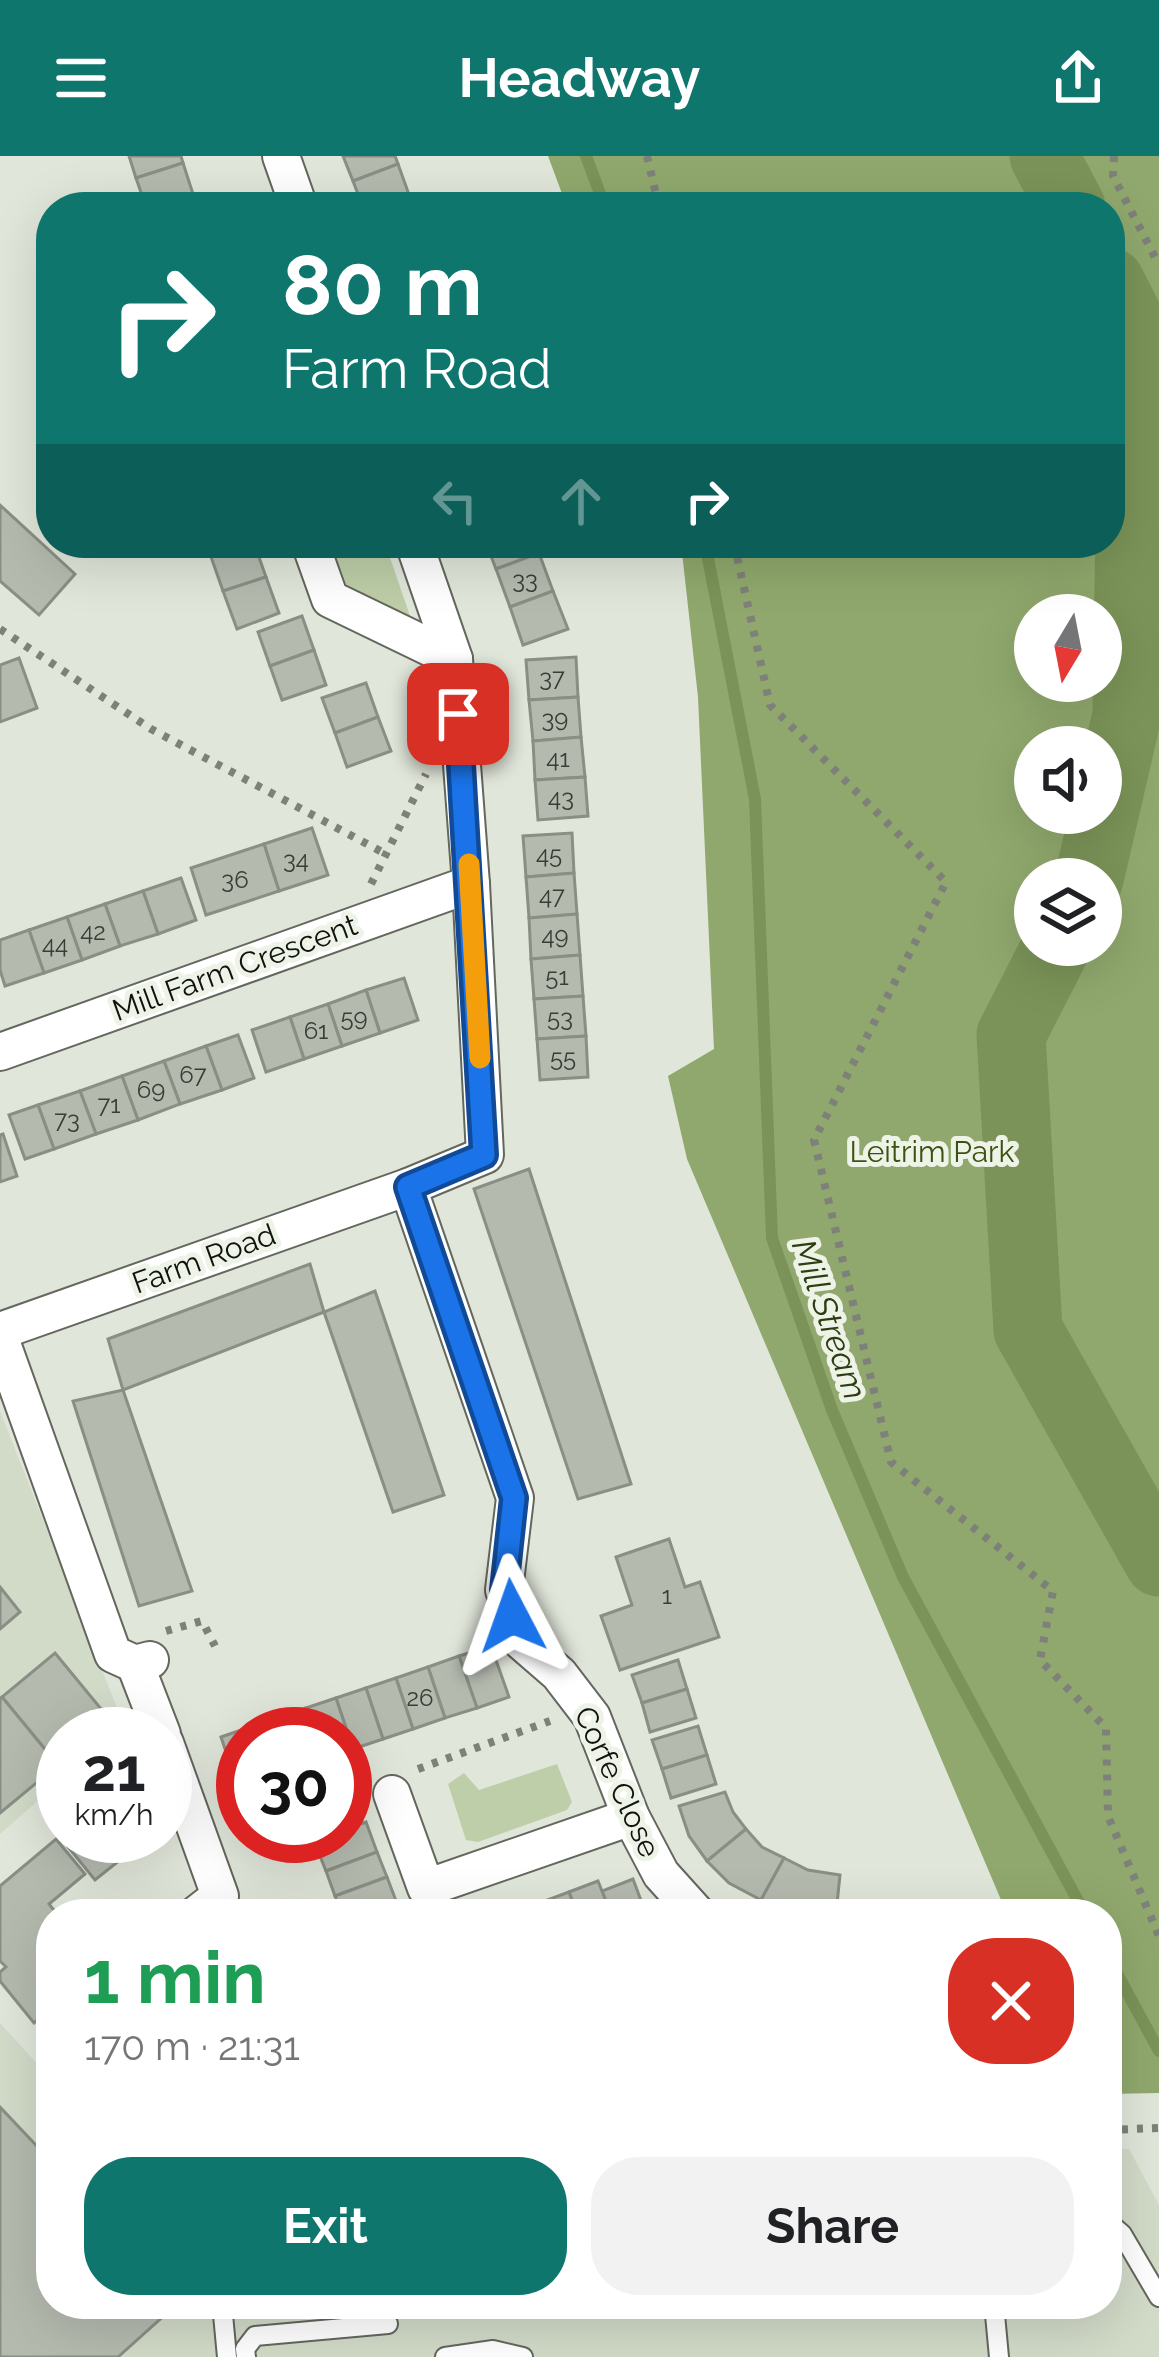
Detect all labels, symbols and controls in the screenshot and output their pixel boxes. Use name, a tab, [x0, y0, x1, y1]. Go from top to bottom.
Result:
icon: menu	[48, 45, 114, 111]
icon: share	[1045, 45, 1111, 111]
text: Headway	[459, 46, 700, 110]
text: 80 m	[282, 236, 483, 335]
icon: right	[84, 240, 240, 396]
text: Farm Road	[282, 337, 552, 401]
icon: left	[422, 468, 488, 534]
icon: ahead	[548, 468, 614, 534]
icon: right	[674, 468, 740, 534]
house number: 33	[512, 565, 538, 594]
north arrow	[1014, 594, 1122, 702]
map controls	[1014, 594, 1122, 966]
pin	[407, 663, 509, 765]
house number: 37	[539, 663, 565, 692]
icon: arrive	[425, 681, 491, 747]
house number: 39	[542, 704, 568, 733]
button: sound	[1014, 726, 1122, 834]
house number: 41	[546, 744, 570, 773]
house number: 43	[548, 783, 574, 812]
house number: 45	[536, 840, 562, 869]
house number: 34	[283, 845, 309, 874]
button: layers	[1014, 858, 1122, 966]
house number: 36	[221, 865, 249, 894]
house number: 47	[539, 881, 565, 910]
street label: Mill Farm Crescent	[108, 907, 362, 1028]
house number: 42	[80, 917, 106, 946]
house number: 49	[541, 921, 569, 950]
house number: 44	[42, 930, 68, 959]
house number: 51	[545, 962, 569, 991]
house number: 59	[340, 1003, 368, 1032]
house number: 53	[547, 1003, 573, 1032]
house number: 61	[304, 1016, 328, 1045]
house number: 55	[550, 1043, 576, 1072]
house number: 67	[179, 1060, 207, 1089]
house number: 69	[137, 1075, 165, 1104]
house number: 71	[97, 1090, 121, 1119]
house number: 73	[54, 1105, 80, 1134]
park label: Leitrim Park	[850, 1134, 1015, 1169]
street label: Farm Road	[127, 1216, 280, 1301]
water label: Mill Stream	[784, 1234, 875, 1404]
position arrow	[449, 1553, 575, 1679]
house number: 1	[662, 1581, 672, 1610]
house number: 26	[407, 1683, 433, 1712]
street label: Corfe Close	[567, 1701, 668, 1863]
speed limit sign: 30	[216, 1707, 372, 1863]
text: 21	[82, 1735, 146, 1805]
text: km/h	[74, 1797, 154, 1832]
text: 1 min	[84, 1935, 266, 2020]
button: close	[948, 1938, 1074, 2064]
text: 170 m · 21:31	[84, 2023, 300, 2069]
button: Exit	[84, 2157, 567, 2295]
button: Share	[591, 2157, 1074, 2295]

